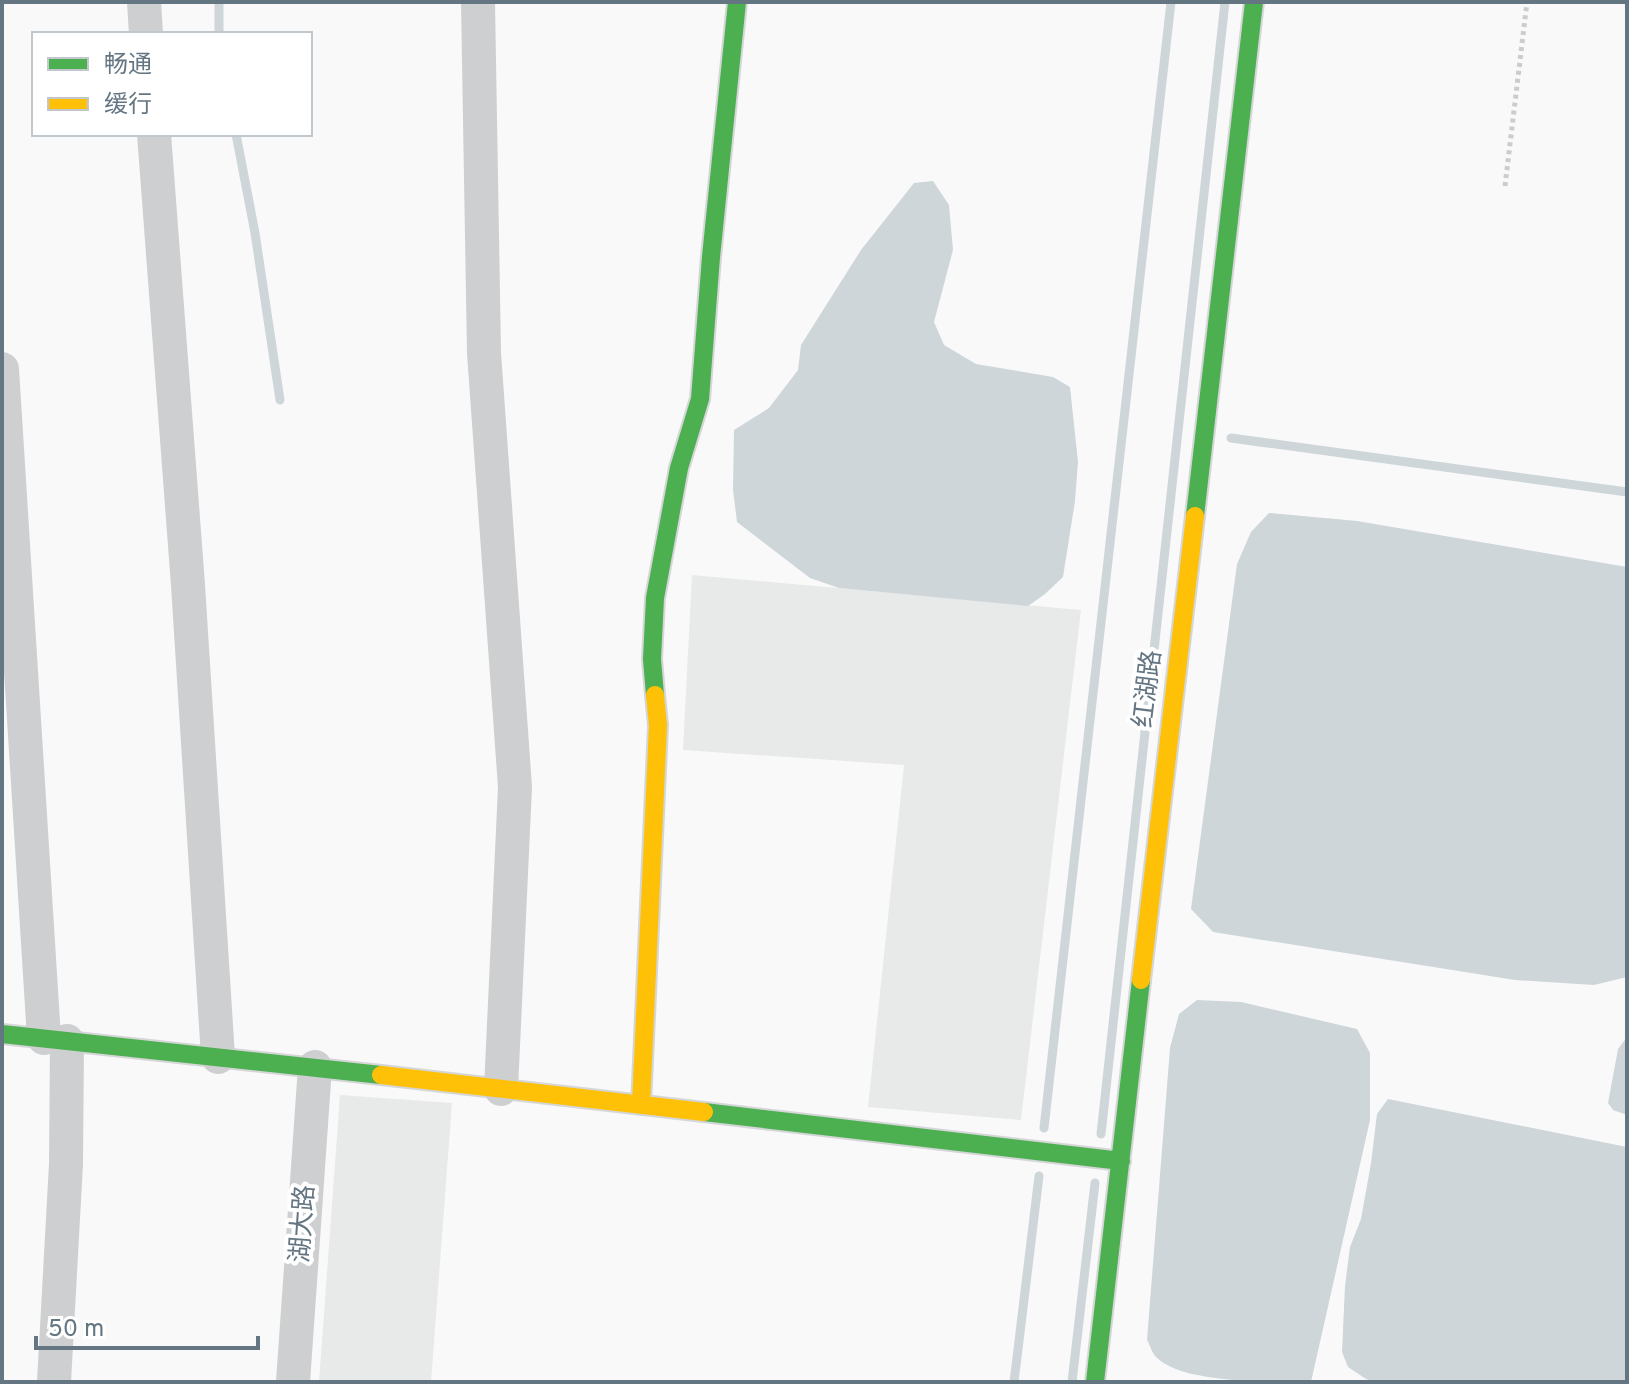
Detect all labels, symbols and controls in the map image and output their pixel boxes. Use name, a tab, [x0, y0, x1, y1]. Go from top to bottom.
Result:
legend	[32, 32, 312, 136]
text: 畅通	[104, 51, 152, 81]
text: 缓行	[104, 91, 152, 121]
street label: 红湖路	[1128, 648, 1170, 730]
street label: 湖大路	[285, 1184, 323, 1264]
scale bar	[36, 1300, 258, 1350]
text: 50 m	[48, 1315, 104, 1345]

